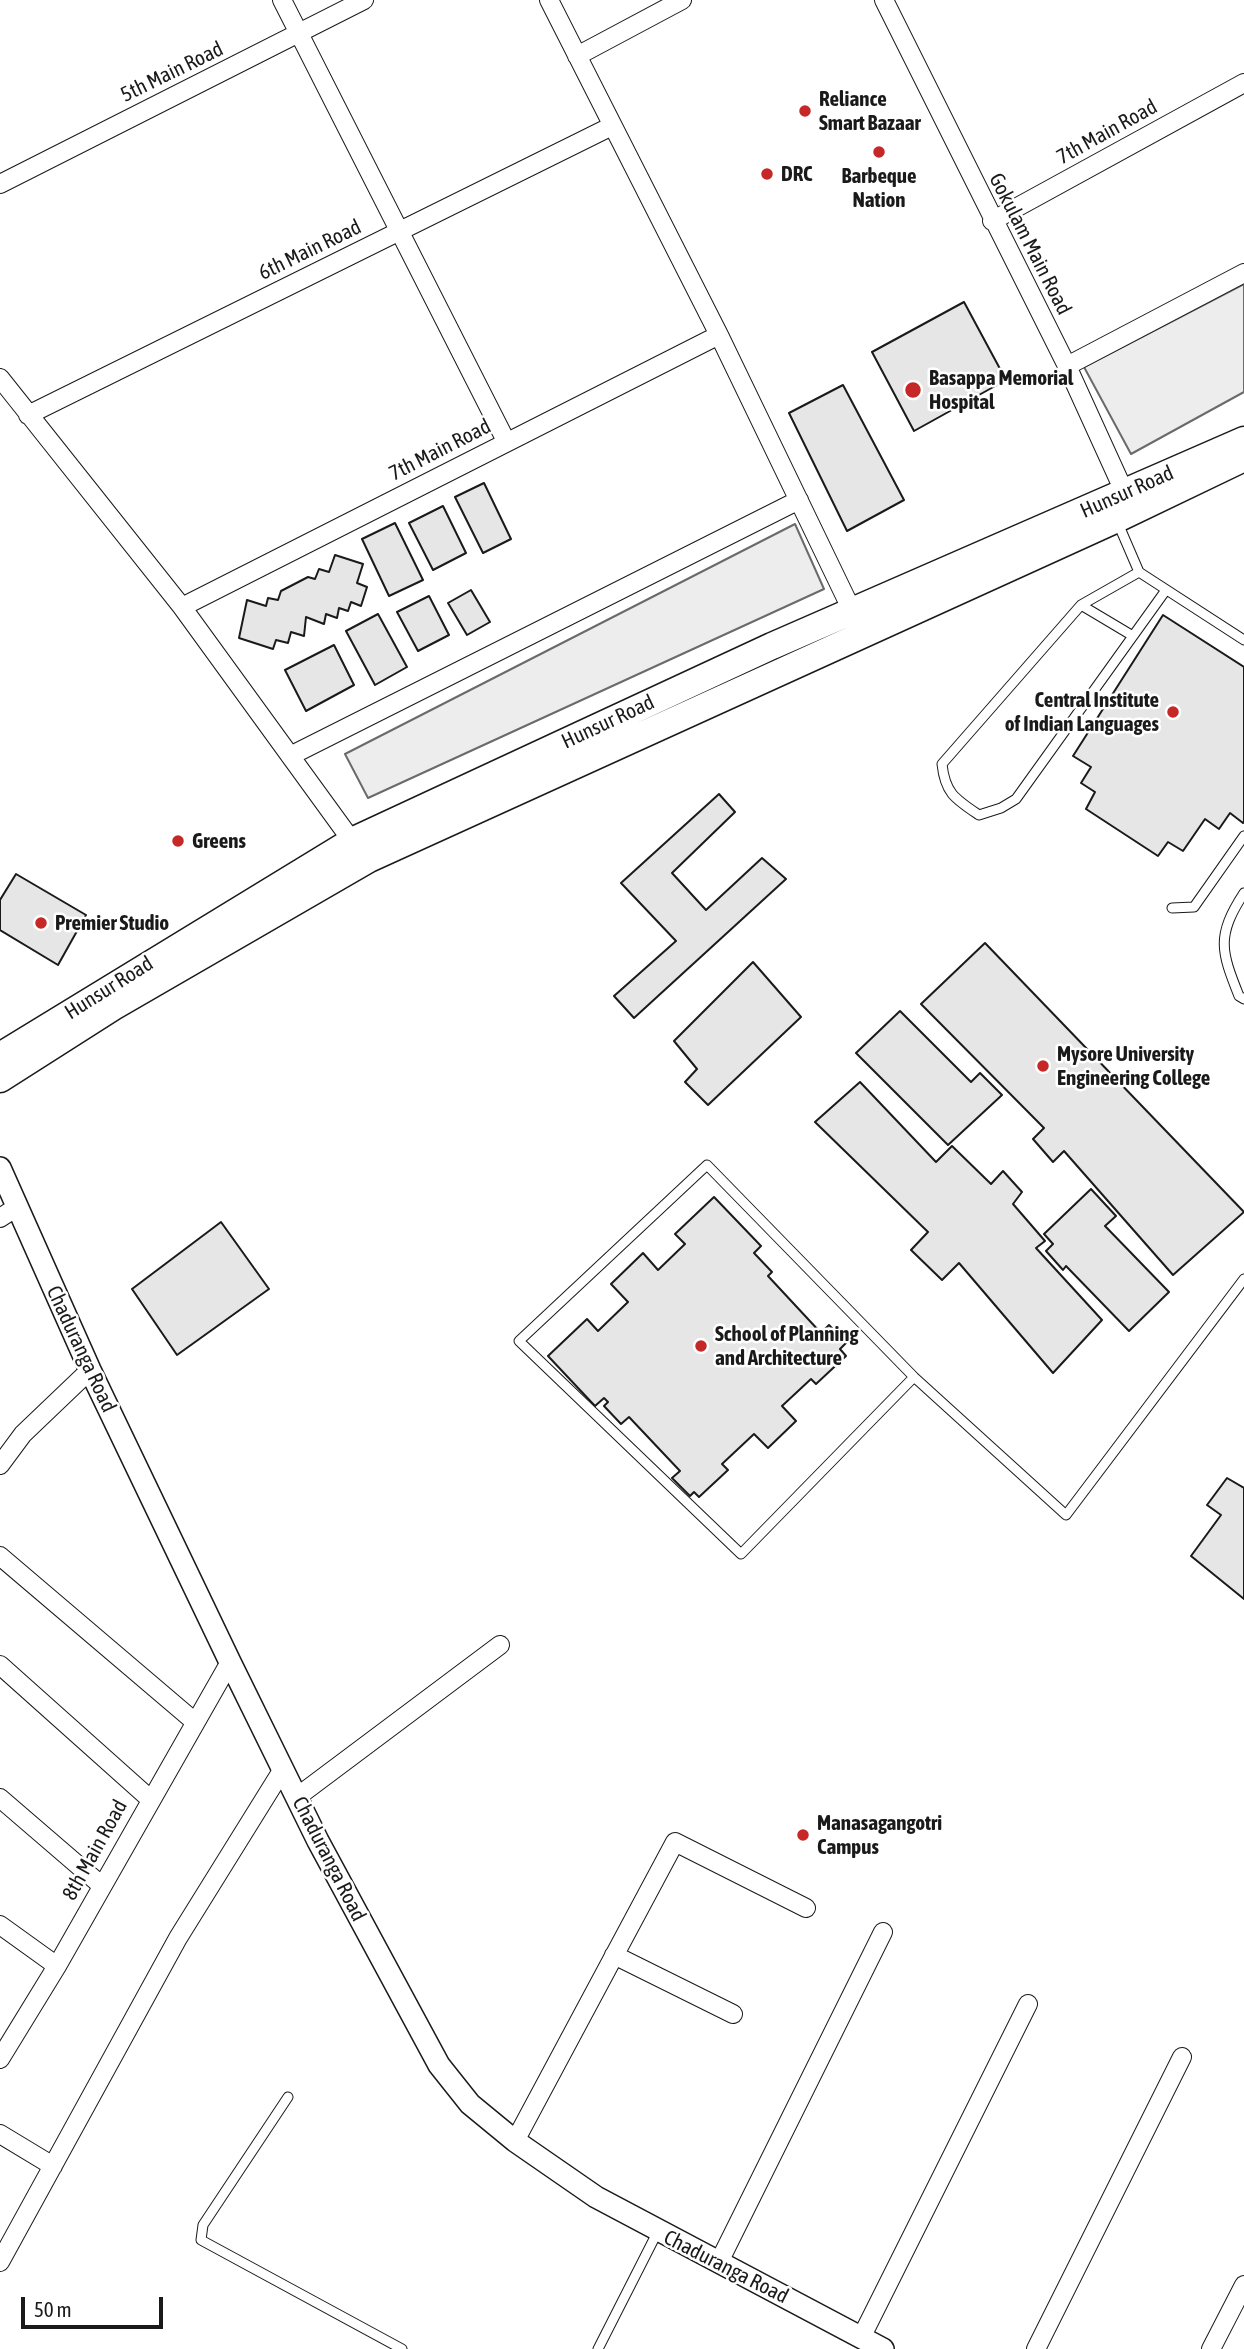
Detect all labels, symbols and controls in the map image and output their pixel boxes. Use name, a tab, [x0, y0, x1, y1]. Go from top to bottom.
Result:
street label: 5th Main Road	[117, 36, 227, 108]
place label: Reliance Smart Bazaar	[819, 86, 921, 136]
street label: 7th Main Road	[1052, 94, 1162, 170]
marker: Reliance Smart Bazaar	[797, 103, 813, 119]
marker: Barbeque Nation	[871, 144, 887, 160]
place label: DRC	[781, 161, 812, 187]
place label: Barbeque Nation	[842, 163, 916, 213]
marker: DRC	[759, 166, 775, 182]
street label: Gokulam Main Road	[983, 169, 1077, 319]
street label: 6th Main Road	[255, 214, 365, 286]
place label: Basappa Memorial Hospital	[929, 365, 1073, 415]
marker: Basappa Memorial Hospital	[903, 380, 923, 400]
street label: 7th Main Road	[385, 414, 495, 486]
street label: Hunsur Road	[1077, 460, 1177, 524]
place label: Central Institute of Indian Languages	[1005, 687, 1159, 737]
street label: Hunsur Road	[558, 690, 658, 754]
marker: Central Institute of Indian Languages	[1165, 704, 1181, 720]
place label: Greens	[192, 828, 246, 854]
marker: Greens	[170, 833, 186, 849]
place label: Premier Studio	[55, 910, 169, 936]
marker: Premier Studio	[33, 915, 49, 931]
street label: Hunsur Road	[60, 951, 158, 1025]
place label: Mysore University Engineering College	[1057, 1041, 1210, 1091]
marker: Mysore University Engineering College	[1035, 1058, 1051, 1074]
street label: Chaduranga Road	[41, 1282, 121, 1416]
place label: School of Planning and Architecture	[715, 1321, 859, 1371]
marker: School of Planning and Architecture	[693, 1338, 709, 1354]
street label: Chaduranga Road	[287, 1792, 371, 1926]
street label: 8th Main Road	[57, 1795, 133, 1905]
place label: Manasagangotri Campus	[817, 1810, 942, 1860]
marker: Manasagangotri Campus	[795, 1827, 811, 1843]
street label: Chaduranga Road	[659, 2225, 793, 2309]
scale bar	[24, 2282, 166, 2326]
text: 50 m	[34, 2297, 72, 2321]

